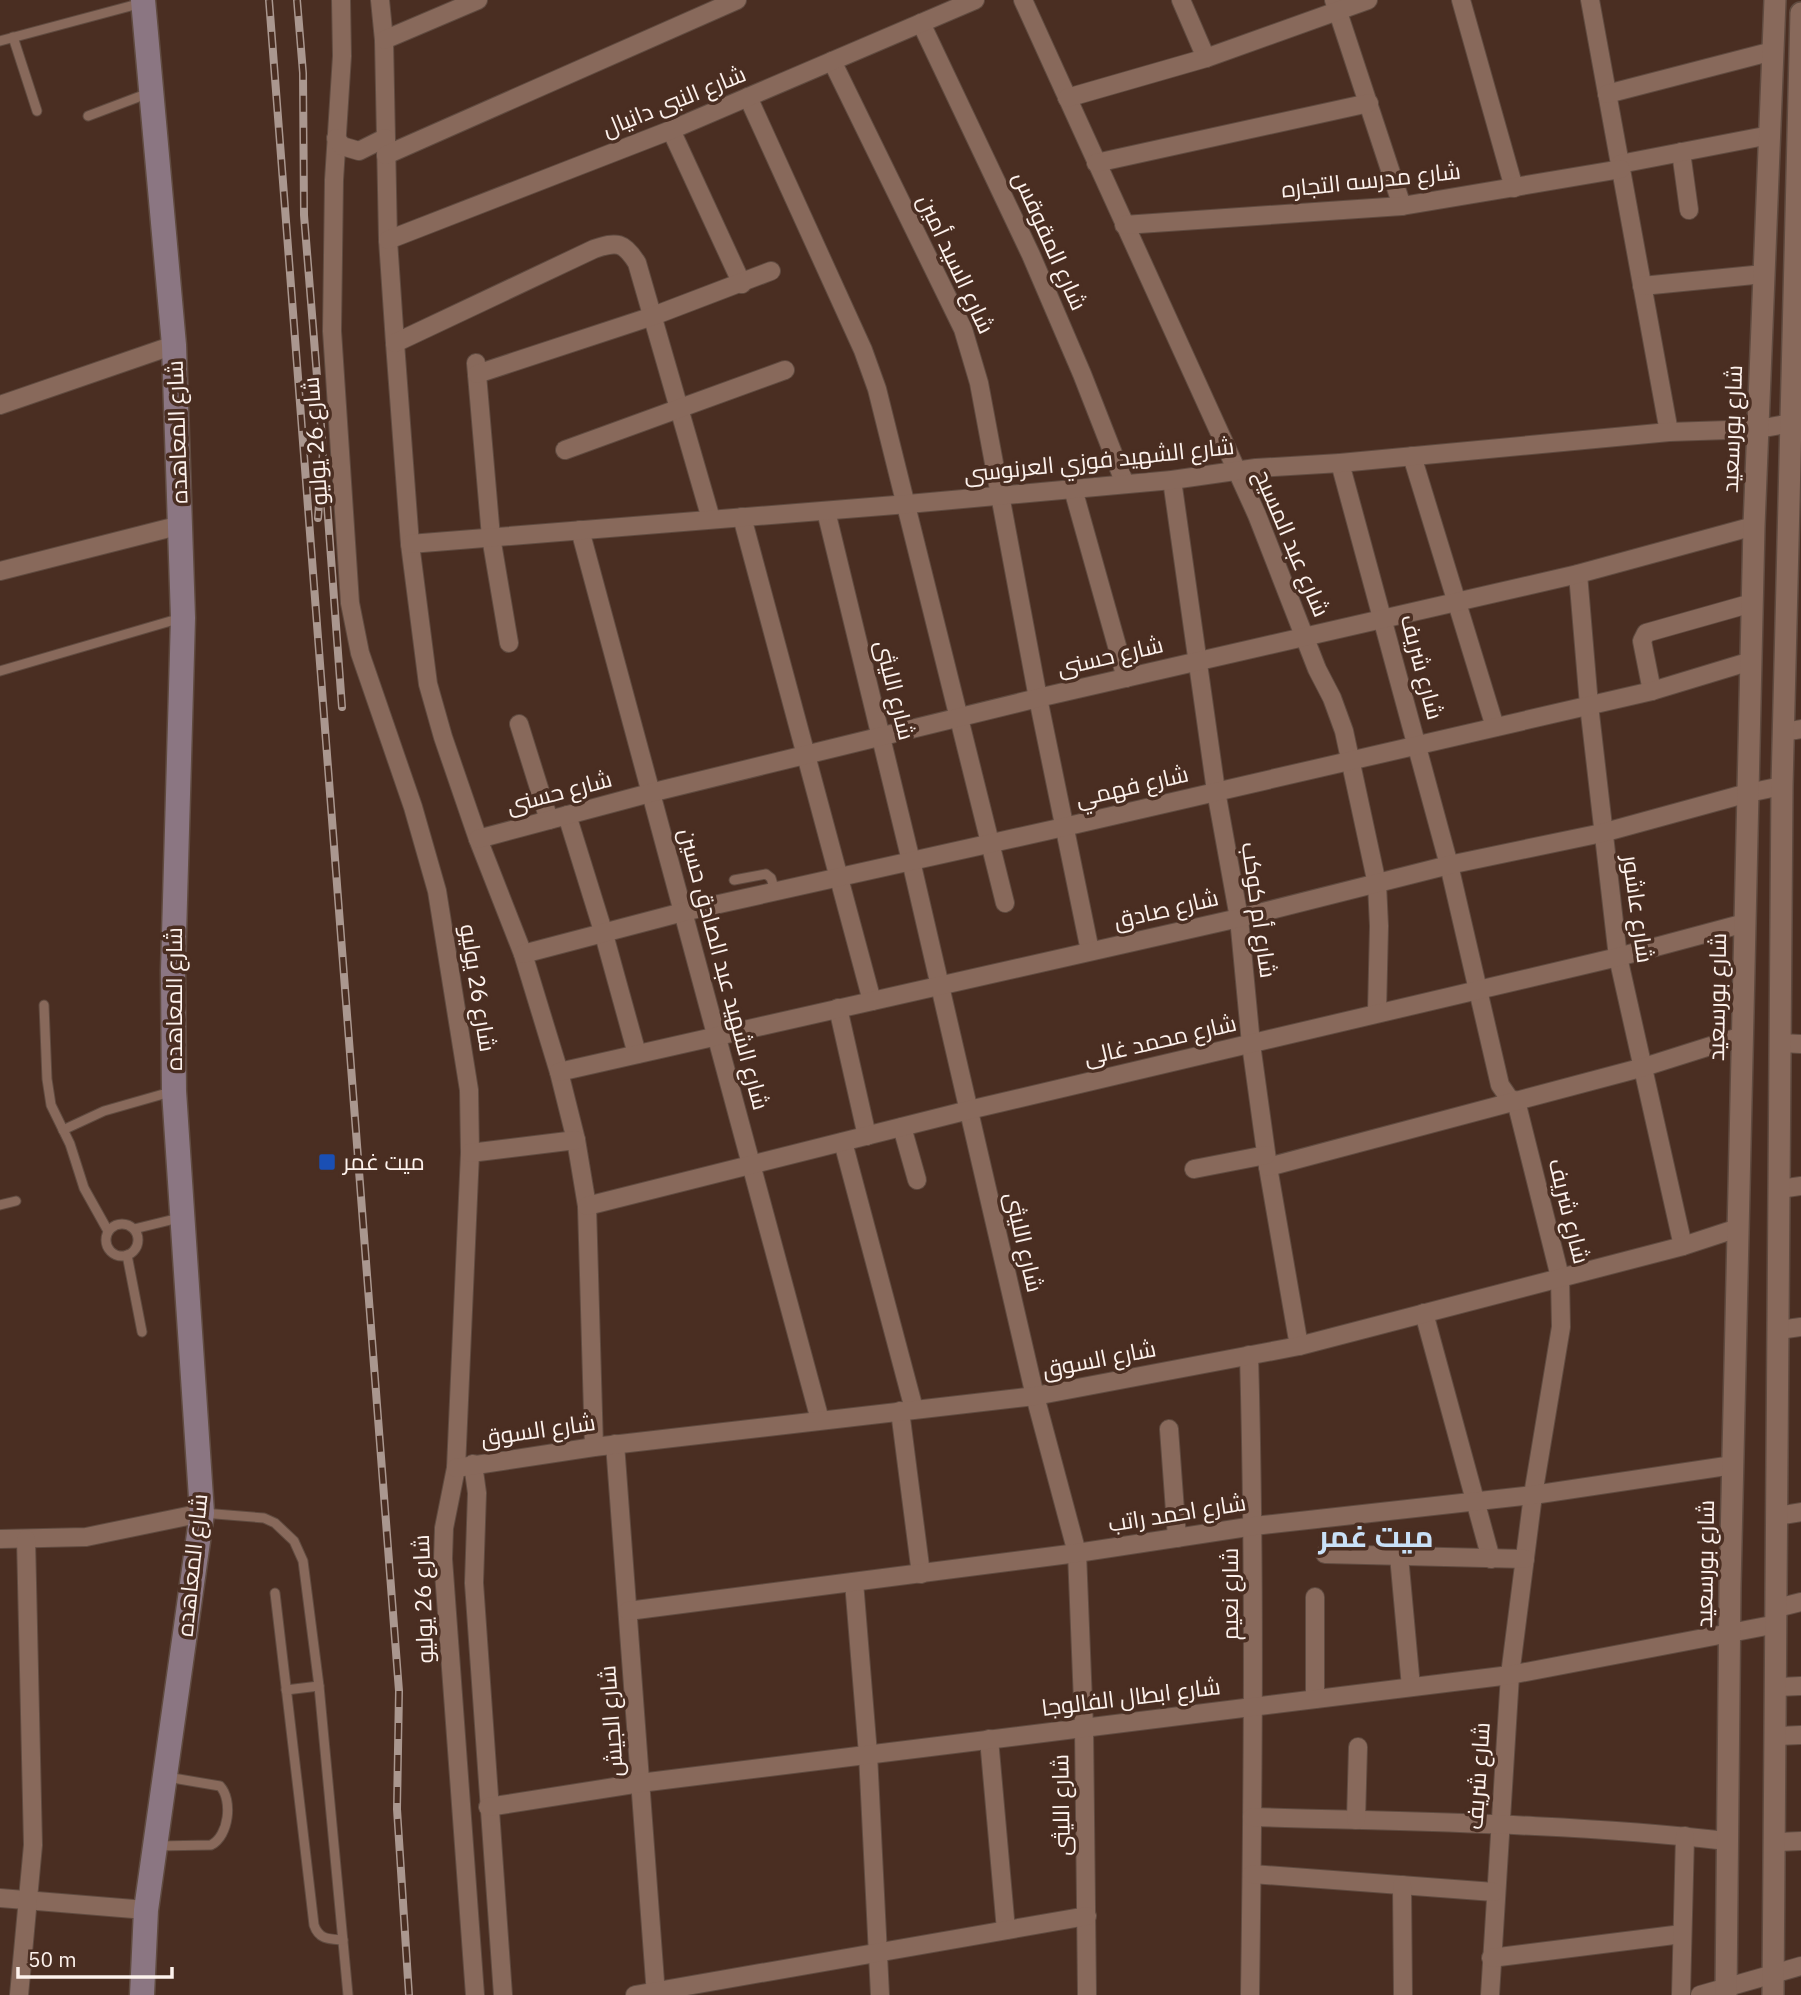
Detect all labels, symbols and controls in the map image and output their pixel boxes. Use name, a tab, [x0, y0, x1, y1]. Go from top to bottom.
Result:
street label: شارع النبى دانيال	[597, 58, 751, 144]
street label: شارع مدرسه التجاره	[1280, 155, 1462, 205]
street label: شارع المقوقس	[1005, 167, 1095, 315]
street label: شارع السيد أمين	[910, 189, 1002, 339]
street label: شارع المعاهده	[159, 360, 195, 504]
street label: شارع بورسعيد	[1714, 364, 1750, 494]
street label: شارع 26 يوليو	[295, 376, 335, 506]
street label: شارع الشهيد فوزي العرنوسى	[962, 430, 1236, 492]
street label: شارع عبد المسيح	[1247, 464, 1337, 622]
street label: شارع شريف	[1393, 611, 1451, 723]
street label: شارع حسنى	[1054, 628, 1166, 684]
street label: شارع الليثى	[867, 637, 923, 743]
street label: شارع فهمي	[1072, 757, 1192, 816]
street label: شارع حسنى	[503, 763, 615, 821]
street label: شارع الشهيد عبد الصادق حسين	[671, 824, 777, 1114]
street label: شارع أم كوكب	[1234, 840, 1284, 980]
street label: شارع عاشور	[1614, 851, 1661, 965]
street label: شارع صادق	[1110, 881, 1222, 937]
street label: شارع 26 يوليو	[452, 922, 504, 1054]
street label: شارع المعاهده	[158, 927, 190, 1071]
street label: شارع بورسعيد	[1700, 933, 1734, 1061]
street label: شارع محمد غالى	[1081, 1007, 1239, 1073]
place label: ميت غمر	[341, 1146, 425, 1176]
marker: ميت غمر	[317, 1152, 337, 1172]
street label: شارع شريف	[1540, 1155, 1598, 1267]
street label: شارع الليثى	[997, 1189, 1051, 1295]
street label: شارع السوق	[1039, 1332, 1159, 1386]
street label: شارع السوق	[479, 1406, 597, 1454]
street label: شارع احمد راتب	[1106, 1486, 1248, 1540]
street label: شارع المعاهده	[169, 1492, 215, 1638]
street label: شارع بورسعيد	[1688, 1500, 1722, 1628]
district label: ميت غمر	[1318, 1516, 1433, 1555]
street label: شارع 26 يوليو	[405, 1534, 441, 1664]
street label: شارع نعيم	[1214, 1548, 1246, 1640]
street label: شارع الجيش	[591, 1664, 631, 1778]
street label: شارع ابطال الفالوجا	[1040, 1670, 1222, 1724]
street label: شارع شريف	[1458, 1721, 1498, 1831]
street label: شارع الليثى	[1044, 1754, 1078, 1856]
scale bar	[18, 1936, 172, 1980]
text: 50 m	[28, 1945, 77, 1973]

